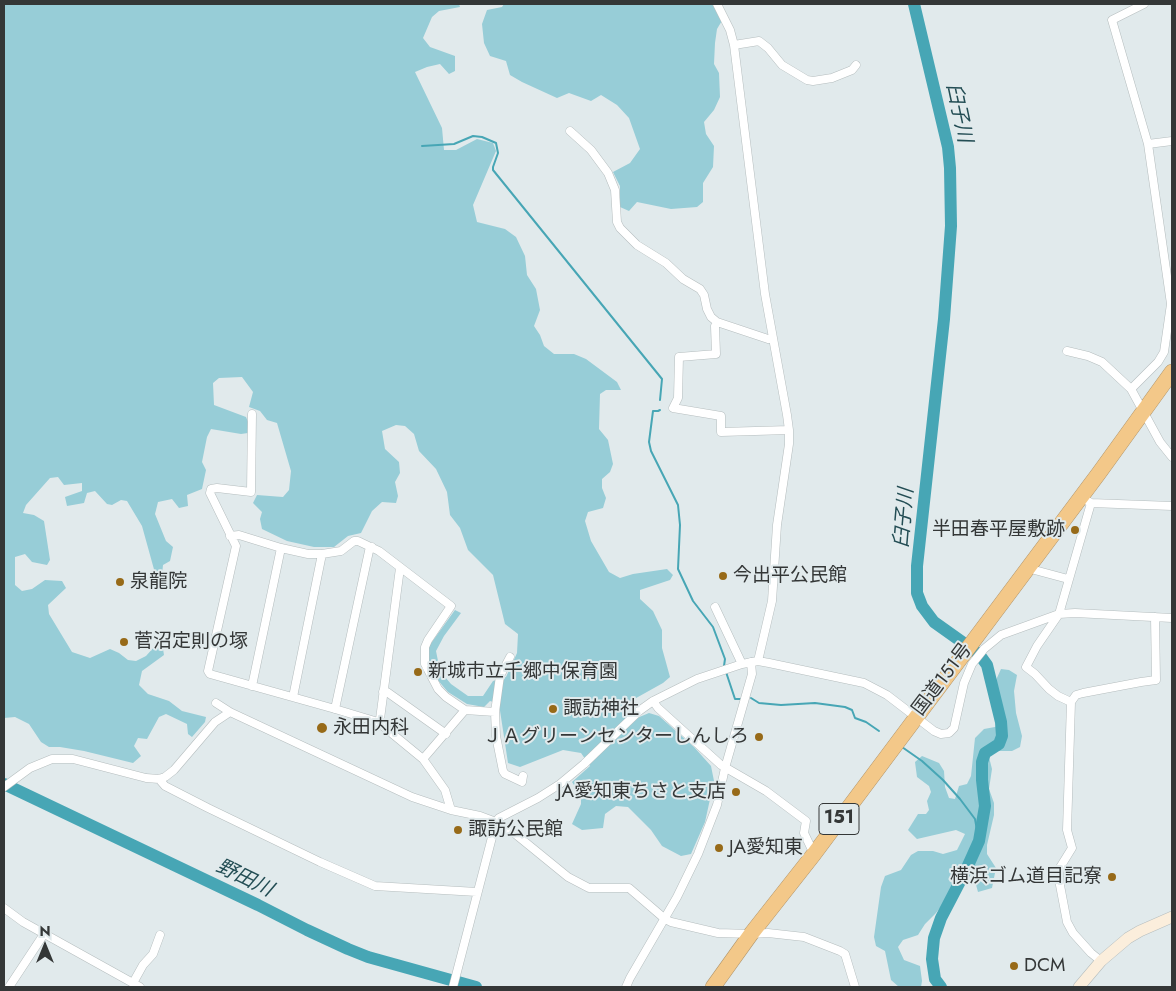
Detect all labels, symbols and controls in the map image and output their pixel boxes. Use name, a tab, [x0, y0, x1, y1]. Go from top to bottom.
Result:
water label: 臼子川	[940, 81, 976, 145]
water label: 臼子川	[890, 487, 920, 549]
place label: 半田春平屋敷跡	[932, 519, 1065, 541]
marker: 半田春平屋敷跡	[1069, 524, 1081, 536]
place label: 今出平公民館	[733, 565, 847, 587]
marker: 今出平公民館	[717, 570, 729, 582]
place label: 泉龍院	[130, 571, 187, 593]
marker: 泉龍院	[114, 576, 126, 588]
place label: 菅沼定則の塚	[134, 631, 248, 653]
marker: 菅沼定則の塚	[118, 636, 130, 648]
street label: 国道151号	[908, 639, 978, 721]
place label: 新城市立千郷中保育園	[428, 661, 618, 683]
marker: 新城市立千郷中保育園	[412, 666, 424, 678]
place label: 諏訪神社	[563, 698, 639, 720]
marker: 諏訪神社	[547, 703, 559, 715]
place label: 永田内科	[333, 717, 409, 739]
marker: 永田内科	[315, 721, 329, 735]
place label: ＪＡグリーンセンターしんしろ	[483, 726, 749, 748]
marker: ＪＡグリーンセンターしんしろ	[753, 731, 765, 743]
place label: JA愛知東ちさと支店	[557, 781, 726, 803]
marker: JA愛知東ちさと支店	[730, 786, 742, 798]
road number: 151	[819, 804, 859, 834]
place label: 諏訪公民館	[468, 819, 563, 841]
marker: 諏訪公民館	[452, 824, 464, 836]
place label: JA愛知東	[729, 837, 803, 859]
marker: JA愛知東	[713, 842, 725, 854]
water label: 野田川	[212, 855, 276, 903]
place label: 横浜ゴム道目記寮	[950, 866, 1102, 888]
marker: 横浜ゴム道目記寮	[1106, 871, 1118, 883]
north arrow	[20, 921, 70, 971]
text: N	[39, 921, 51, 941]
place label: DCM	[1024, 955, 1065, 977]
marker: DCM	[1008, 960, 1020, 972]

